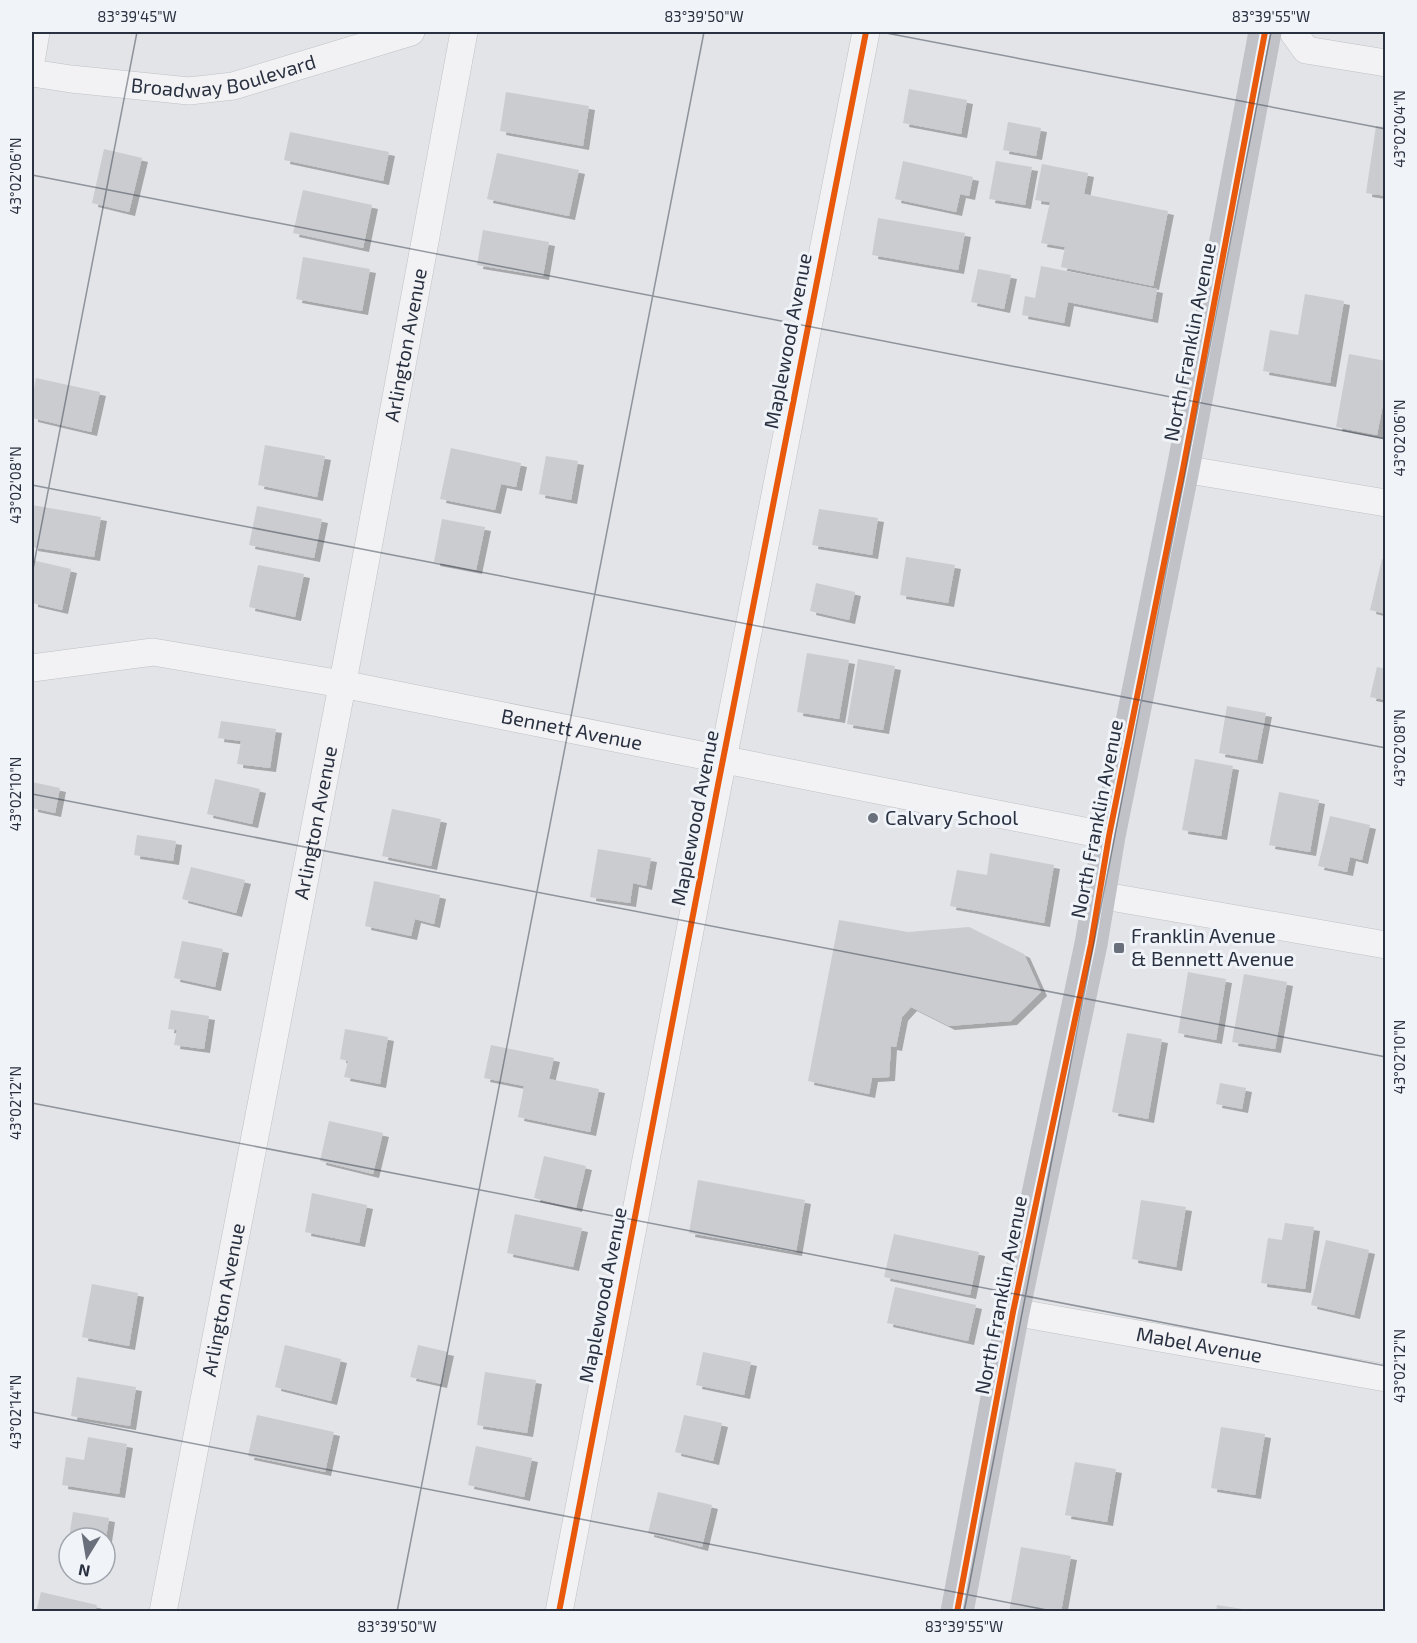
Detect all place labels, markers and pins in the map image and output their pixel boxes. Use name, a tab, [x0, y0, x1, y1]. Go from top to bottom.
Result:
place label: Calvary School	[885, 805, 1018, 829]
marker: Calvary School	[866, 811, 880, 825]
place label: Franklin Avenue & Bennett Avenue	[1131, 923, 1294, 970]
marker: Franklin Avenue & Bennett Avenue	[1112, 941, 1126, 955]

